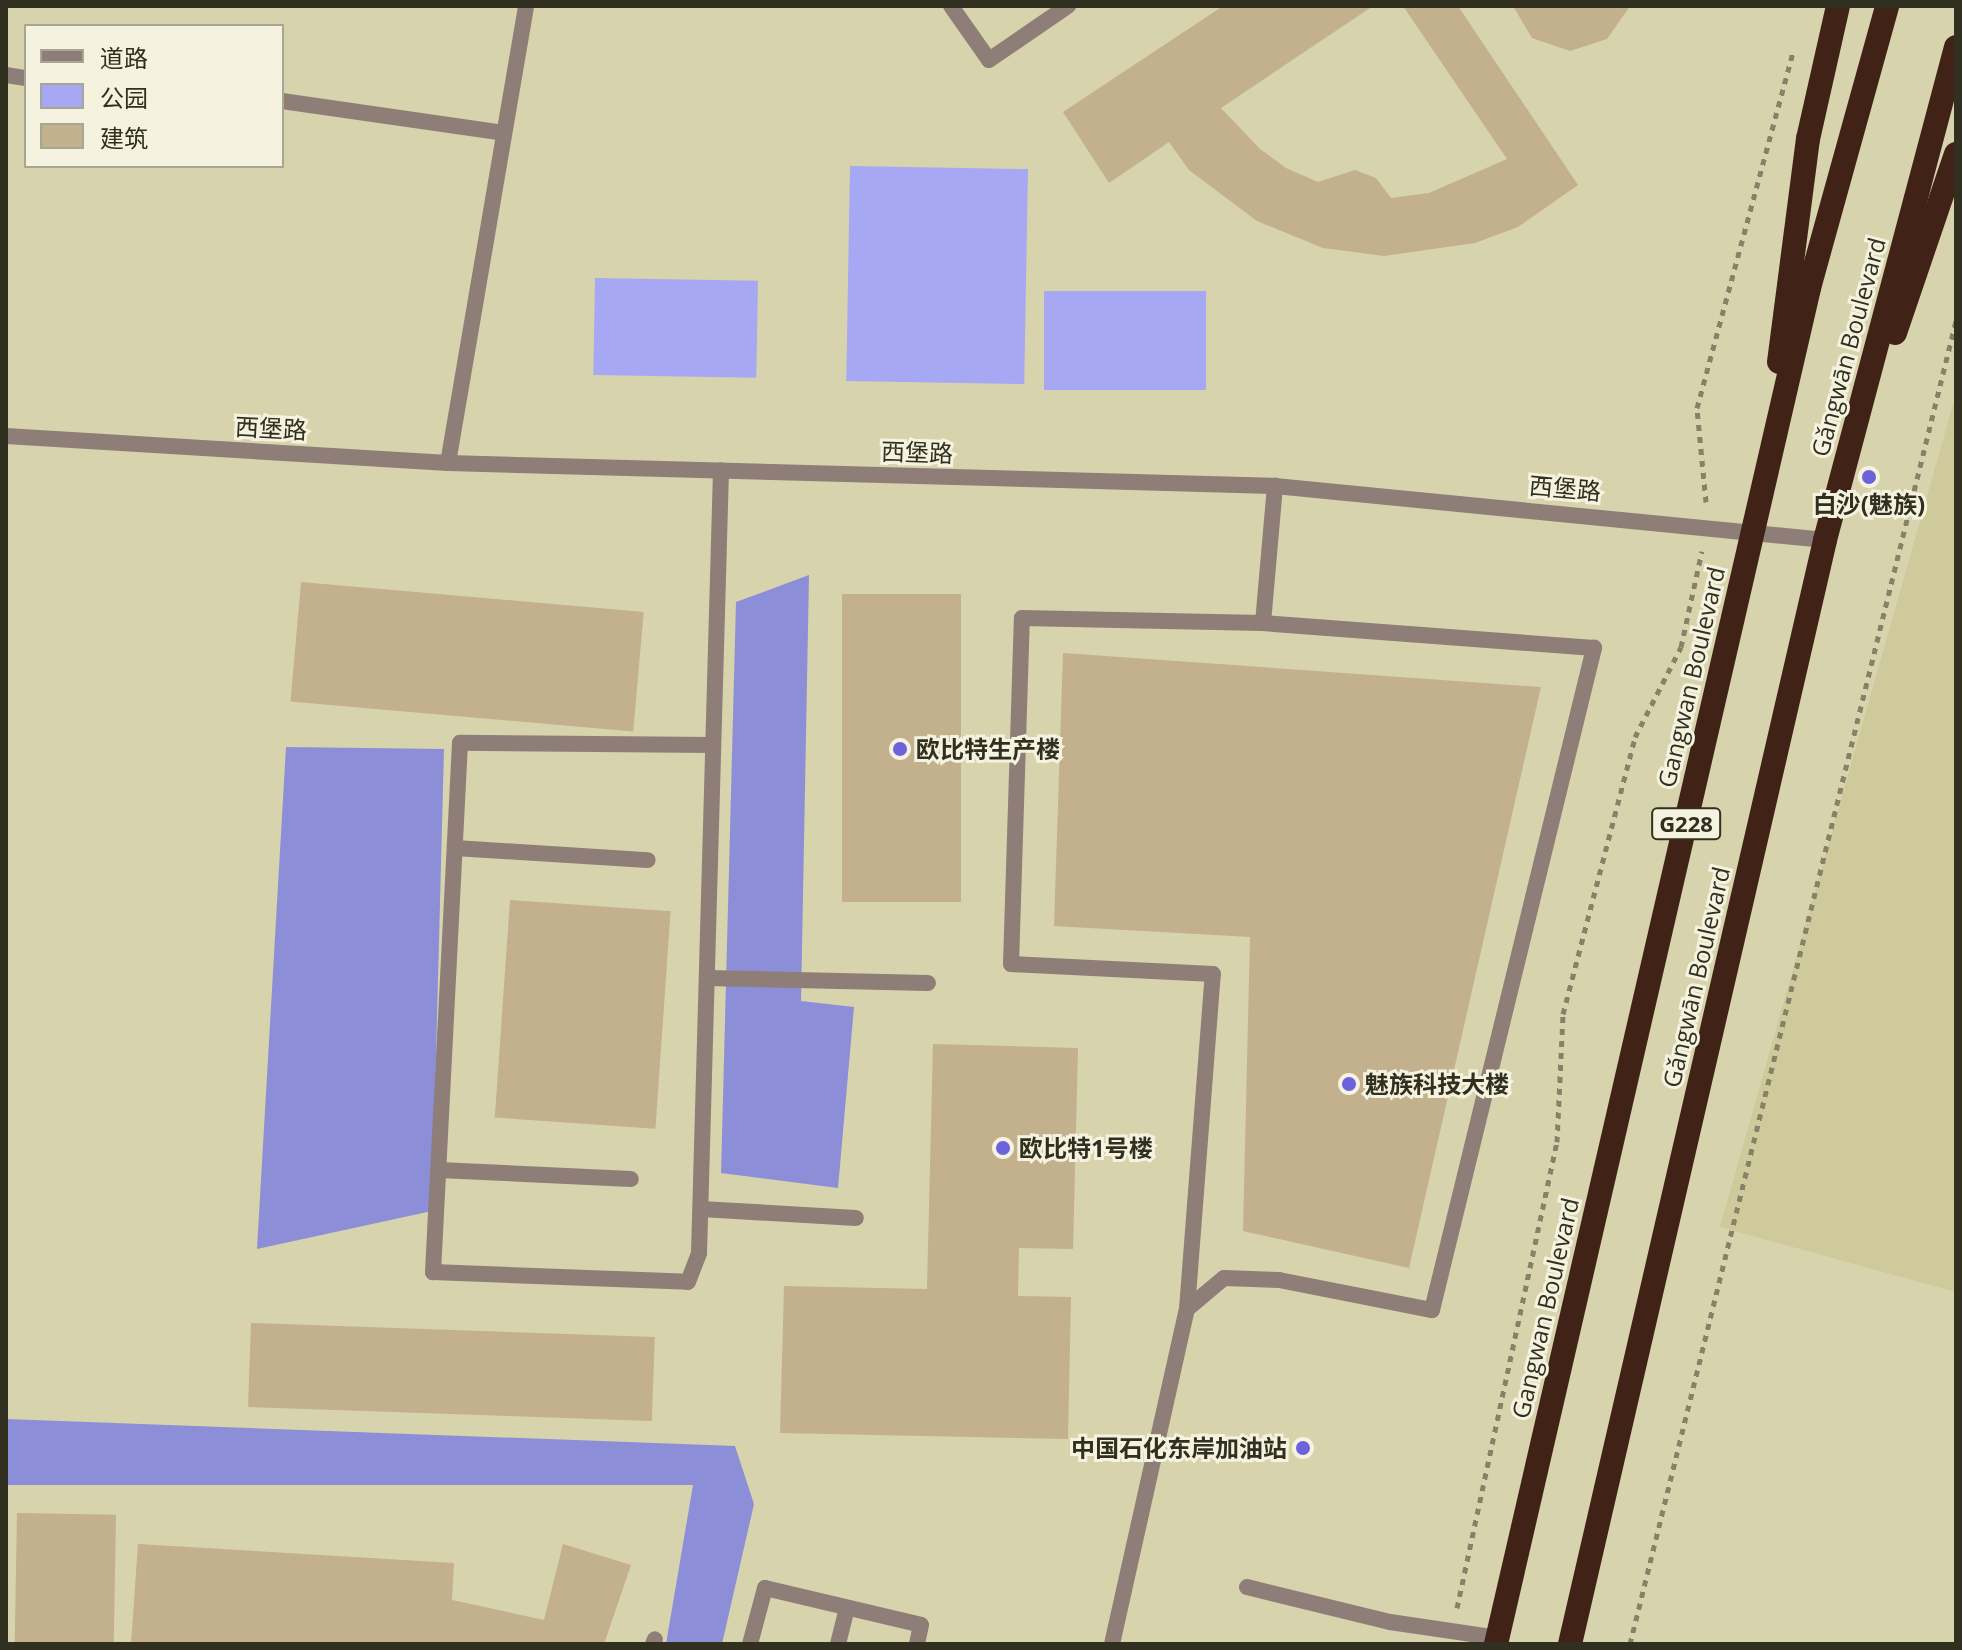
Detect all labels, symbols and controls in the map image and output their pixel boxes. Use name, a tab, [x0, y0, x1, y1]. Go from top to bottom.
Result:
legend	[24, 24, 284, 168]
text: 道路	[100, 41, 148, 74]
text: 公园	[100, 81, 148, 114]
text: 建筑	[100, 121, 148, 154]
street label: Gǎngwān Boulevard	[1805, 234, 1891, 460]
street label: 西堡路	[234, 412, 308, 444]
street label: 西堡路	[881, 436, 953, 468]
marker: 白沙(魅族)	[1860, 468, 1878, 486]
street label: 西堡路	[1528, 471, 1602, 505]
place label: 白沙(魅族)	[1813, 490, 1925, 518]
street label: Gangwan Boulevard	[1652, 564, 1730, 790]
place label: 欧比特生产楼	[916, 735, 1060, 763]
marker: 欧比特生产楼	[891, 740, 909, 758]
road number: G228	[1650, 806, 1722, 842]
street label: Gǎngwān Boulevard	[1657, 864, 1735, 1090]
place label: 魅族科技大楼	[1365, 1070, 1509, 1098]
marker: 魅族科技大楼	[1340, 1075, 1358, 1093]
place label: 欧比特1号楼	[1019, 1134, 1153, 1162]
marker: 欧比特1号楼	[994, 1139, 1012, 1157]
street label: Gangwan Boulevard	[1506, 1195, 1584, 1421]
place label: 中国石化东岸加油站	[1071, 1434, 1287, 1462]
marker: 中国石化东岸加油站	[1294, 1439, 1312, 1457]

